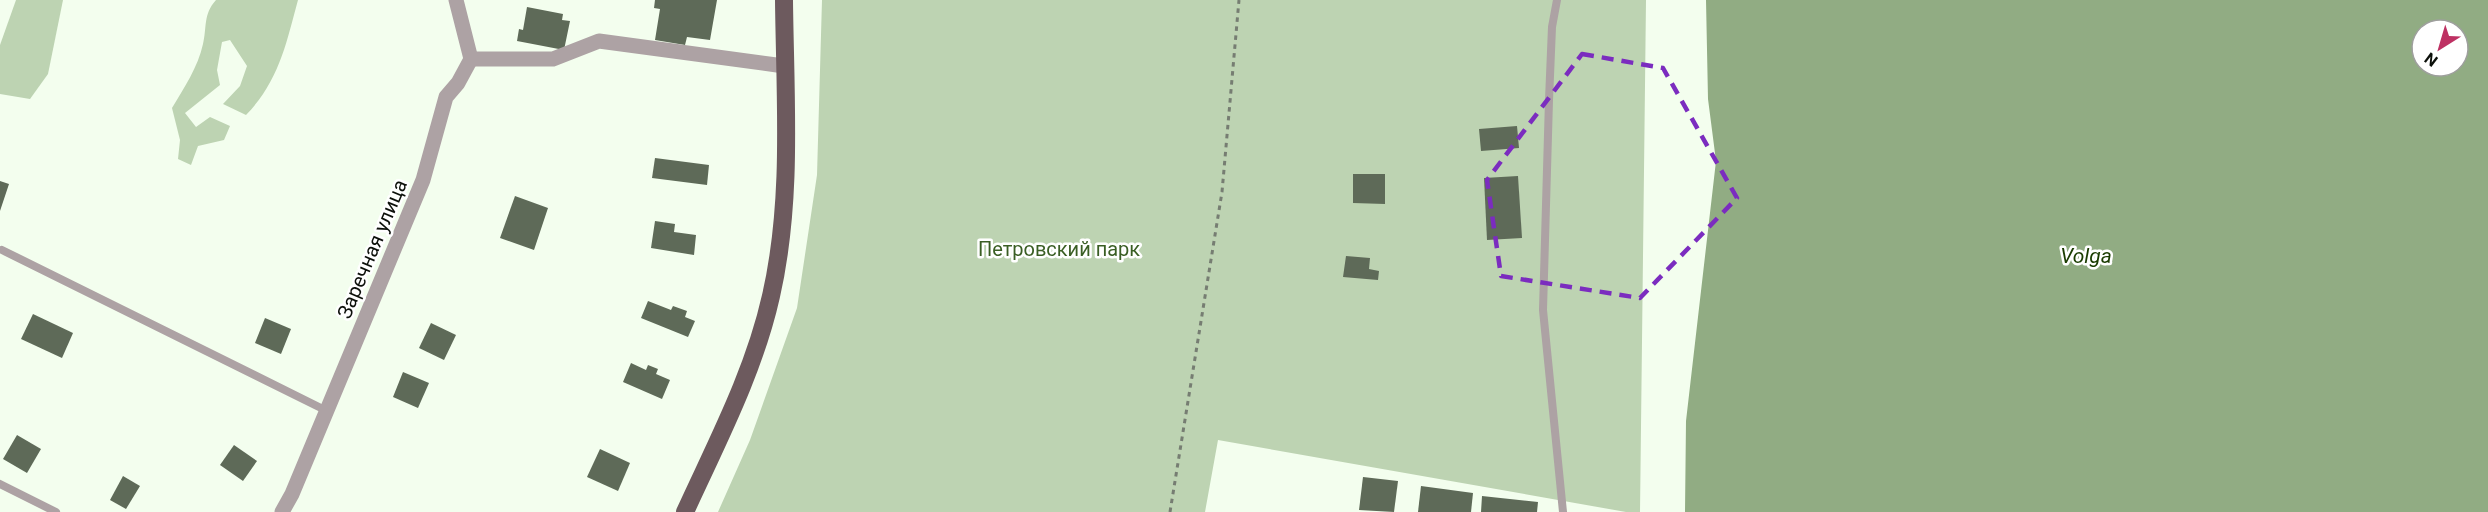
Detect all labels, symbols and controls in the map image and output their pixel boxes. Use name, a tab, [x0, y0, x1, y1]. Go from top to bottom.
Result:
north arrow	[2410, 18, 2470, 78]
text: N	[2421, 49, 2442, 71]
street label: Заречная улица	[332, 176, 412, 322]
park label: Петровский парк	[978, 237, 1140, 261]
water label: Volga	[2060, 244, 2112, 268]

